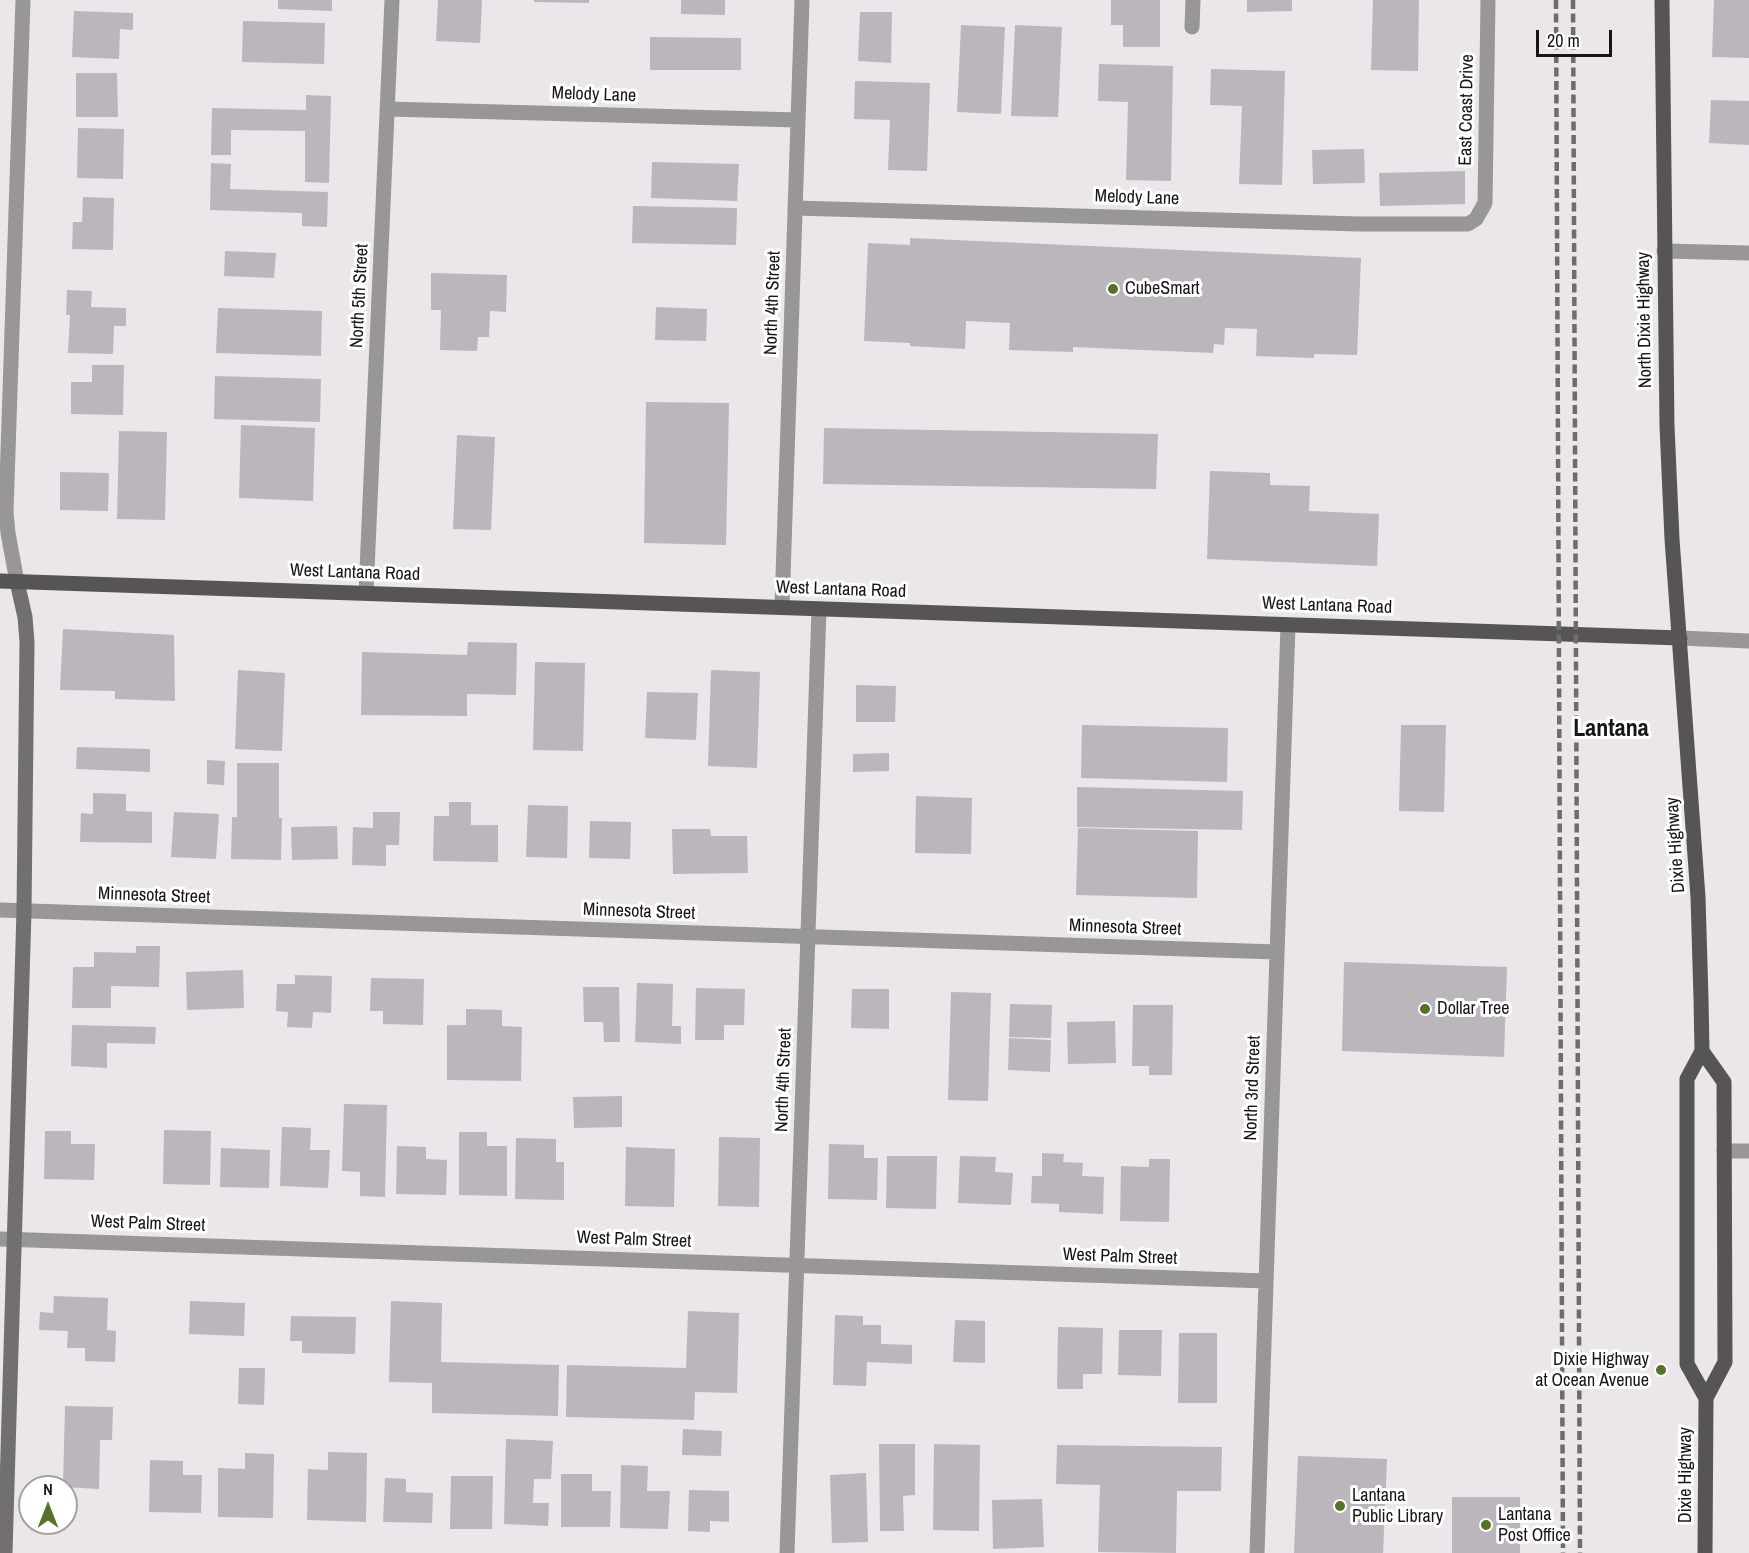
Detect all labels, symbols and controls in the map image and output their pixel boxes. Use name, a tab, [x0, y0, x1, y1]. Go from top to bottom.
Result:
scale bar	[1539, 18, 1616, 56]
text: 20 m	[1547, 28, 1580, 53]
street label: East Coast Drive	[1455, 54, 1479, 166]
street label: Melody Lane	[551, 83, 637, 107]
street label: Melody Lane	[1094, 186, 1180, 210]
street label: North 5th Street	[346, 243, 374, 349]
street label: North 4th Street	[760, 251, 786, 355]
street label: North Dixie Highway	[1633, 252, 1657, 388]
place label: CubeSmart	[1125, 278, 1200, 300]
marker: CubeSmart	[1106, 282, 1120, 296]
street label: West Lantana Road	[290, 560, 420, 586]
street label: West Lantana Road	[776, 577, 906, 603]
street label: West Lantana Road	[1262, 593, 1392, 619]
district label: Lantana	[1573, 716, 1649, 744]
street label: Dixie Highway	[1662, 796, 1690, 894]
street label: Minnesota Street	[97, 883, 211, 909]
street label: Minnesota Street	[582, 899, 696, 925]
street label: Minnesota Street	[1068, 915, 1182, 941]
place label: Dollar Tree	[1437, 998, 1509, 1020]
marker: Dollar Tree	[1418, 1002, 1432, 1016]
street label: North 4th Street	[771, 1028, 797, 1132]
street label: North 3rd Street	[1240, 1035, 1266, 1141]
street label: West Palm Street	[90, 1211, 206, 1237]
street label: West Palm Street	[576, 1227, 692, 1253]
street label: West Palm Street	[1062, 1244, 1178, 1270]
place label: Dixie Highway at Ocean Avenue	[1535, 1349, 1649, 1392]
marker: Dixie Highway at Ocean Avenue	[1654, 1363, 1668, 1377]
street label: Dixie Highway	[1675, 1427, 1697, 1523]
north arrow	[18, 1475, 78, 1535]
text: N	[43, 1478, 53, 1500]
place label: Lantana Public Library	[1352, 1485, 1443, 1528]
marker: Lantana Public Library	[1333, 1499, 1347, 1513]
place label: Lantana Post Office	[1498, 1504, 1571, 1546]
marker: Lantana Post Office	[1479, 1518, 1493, 1532]

